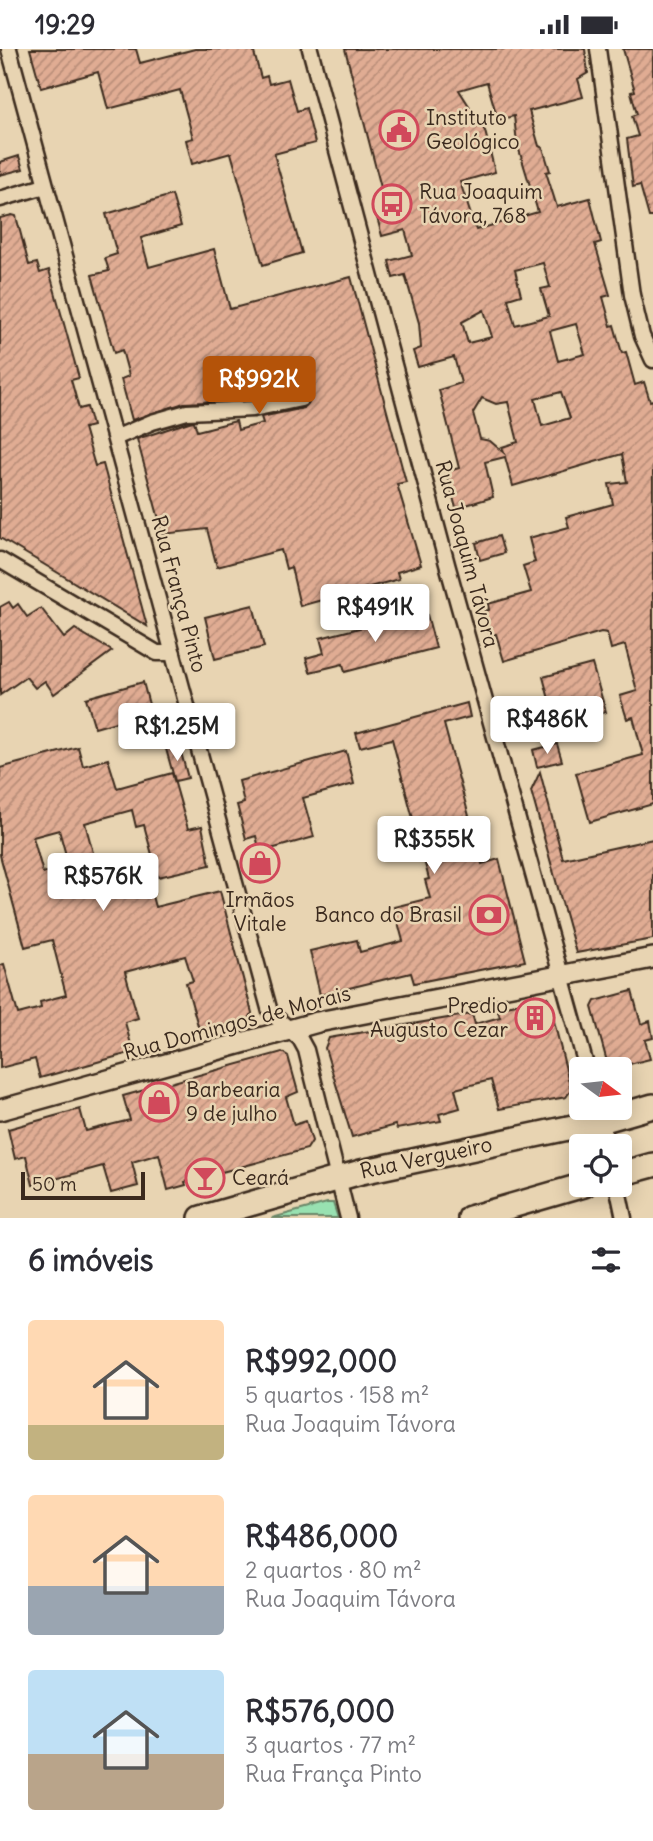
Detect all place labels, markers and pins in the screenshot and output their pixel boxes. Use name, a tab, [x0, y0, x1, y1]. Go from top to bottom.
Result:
place label: Instituto Geológico	[426, 104, 520, 155]
public building icon: Instituto Geológico	[378, 109, 420, 151]
place label: Rua Joaquim Távora, 768	[419, 178, 543, 229]
bus stop icon: Rua Joaquim Távora, 768	[371, 183, 413, 225]
pin: R$992K	[202, 357, 316, 416]
pin: R$491K	[318, 585, 432, 644]
pin: R$486K	[490, 697, 604, 756]
pin: R$1.25M	[112, 703, 242, 763]
pin: R$355K	[377, 817, 491, 876]
shop icon: Irmãos Vitale	[239, 842, 281, 884]
pin: R$576K	[46, 853, 160, 913]
place label: Irmãos Vitale	[225, 886, 295, 937]
bank icon: Banco do Brasil	[468, 894, 510, 936]
place label: Banco do Brasil	[315, 901, 462, 928]
place label: Predio Augusto Cezar	[370, 992, 508, 1043]
building icon: Predio Augusto Cezar	[514, 997, 556, 1039]
place label: Barbearia 9 de julho	[186, 1076, 280, 1127]
shop icon: Barbearia 9 de julho	[138, 1081, 180, 1123]
bar icon: Ceará	[184, 1157, 226, 1199]
place label: Ceará	[232, 1164, 289, 1191]

